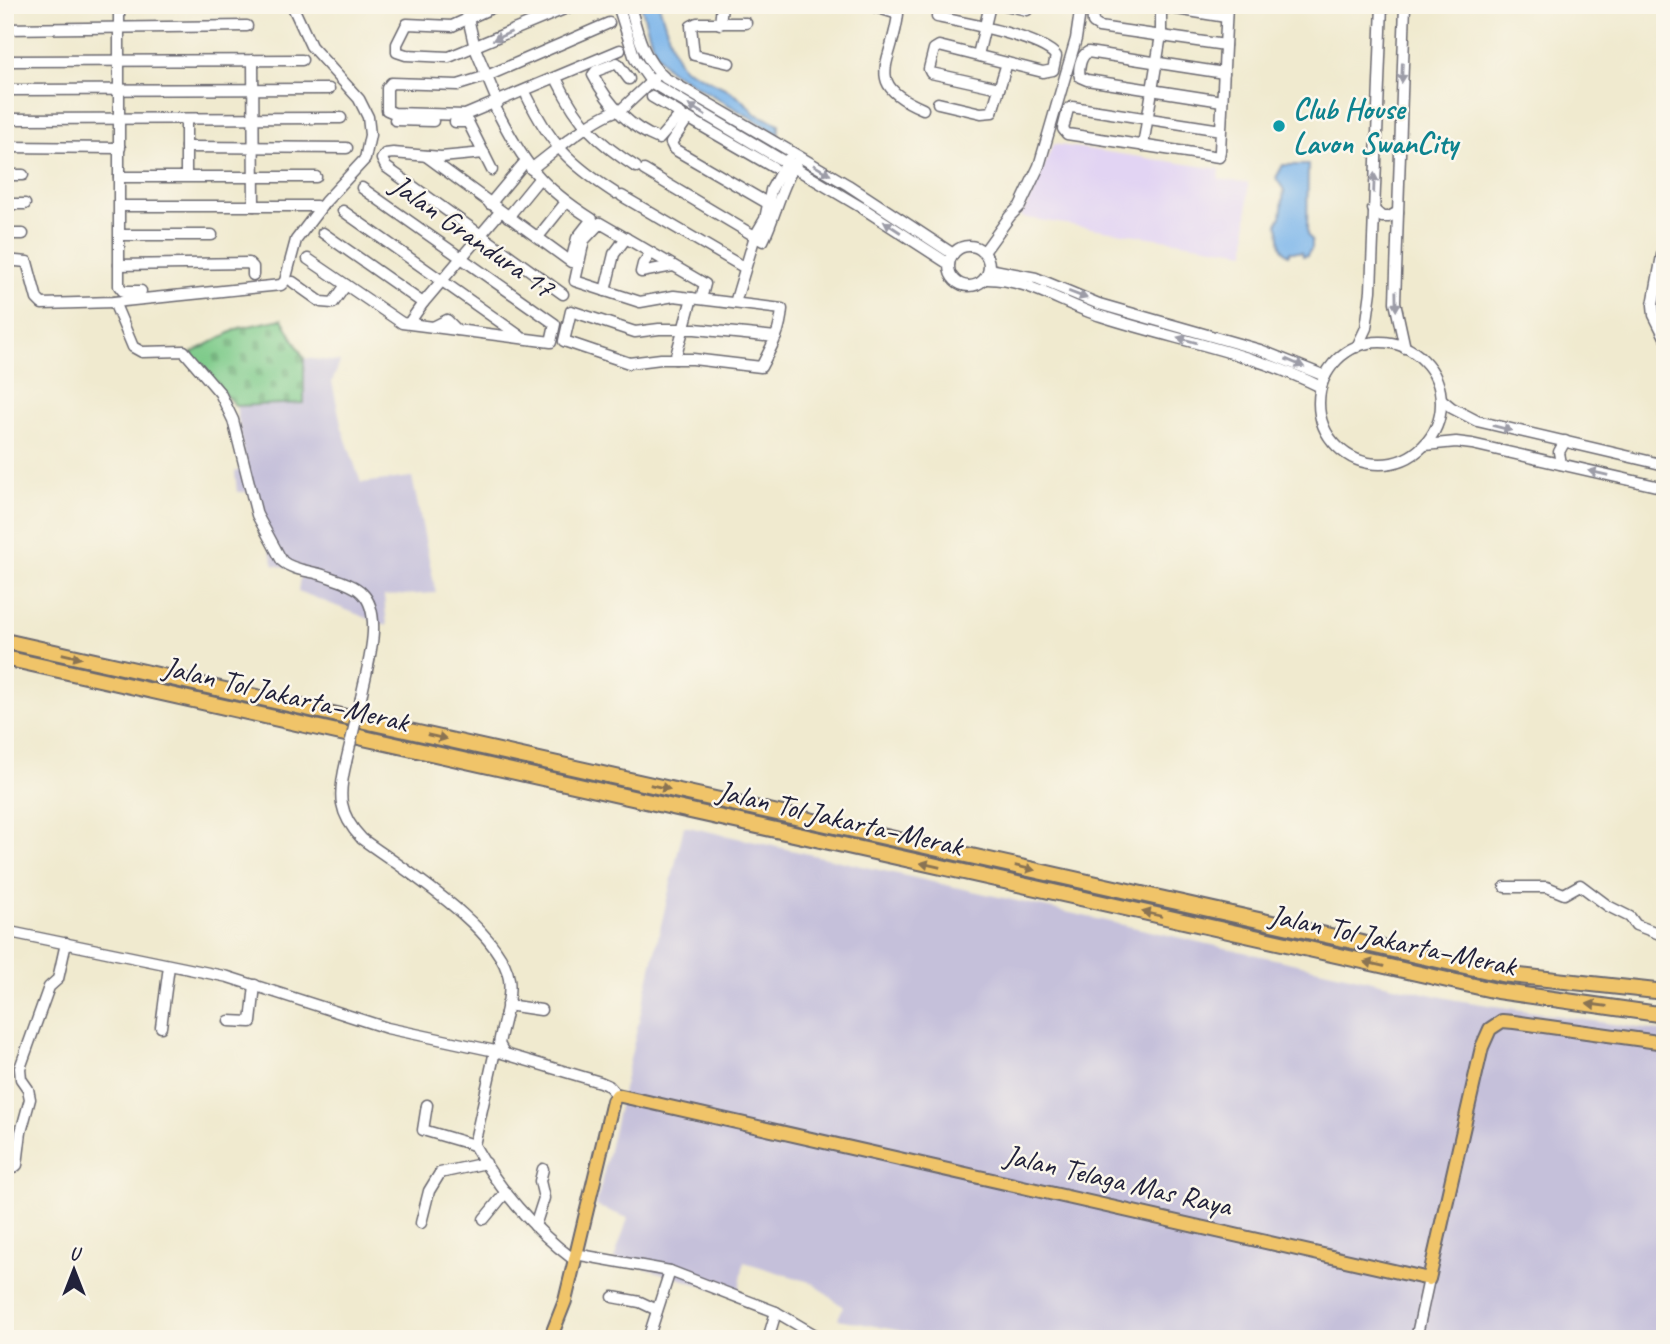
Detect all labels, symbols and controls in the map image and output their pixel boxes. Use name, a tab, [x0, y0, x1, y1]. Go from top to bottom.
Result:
one-way arrow	[492, 30, 512, 42]
one-way arrow	[1397, 63, 1408, 85]
place label: Club House Lavon SwanCity	[1293, 90, 1461, 162]
one-way arrow	[687, 104, 706, 117]
marker: Club House Lavon SwanCity	[1271, 118, 1287, 134]
street label: Jalan Grandura 17	[382, 164, 564, 307]
one-way arrow	[812, 164, 831, 176]
one-way arrow	[1369, 172, 1380, 194]
one-way arrow	[883, 220, 902, 233]
one-way arrow	[1067, 290, 1088, 301]
one-way arrow	[1390, 290, 1402, 312]
one-way arrow	[1176, 334, 1197, 344]
one-way arrow	[1284, 358, 1305, 369]
one-way arrow	[1491, 422, 1513, 433]
one-way arrow	[1587, 467, 1609, 478]
street label: Jalan Tol Jakarta–Merak	[158, 647, 414, 741]
one-way arrow	[61, 651, 83, 662]
one-way arrow	[427, 732, 449, 743]
street label: Jalan Tol Jakarta–Merak	[712, 771, 968, 865]
one-way arrow	[649, 781, 671, 792]
one-way arrow	[919, 859, 941, 870]
one-way arrow	[1014, 863, 1036, 874]
street label: Jalan Tol Jakarta–Merak	[1265, 895, 1522, 985]
one-way arrow	[1141, 908, 1163, 919]
one-way arrow	[1363, 958, 1385, 969]
one-way arrow	[1586, 1000, 1608, 1011]
street label: Jalan Telaga Mas Raya	[999, 1135, 1237, 1225]
north arrow	[38, 1236, 108, 1306]
text: U	[69, 1242, 82, 1266]

